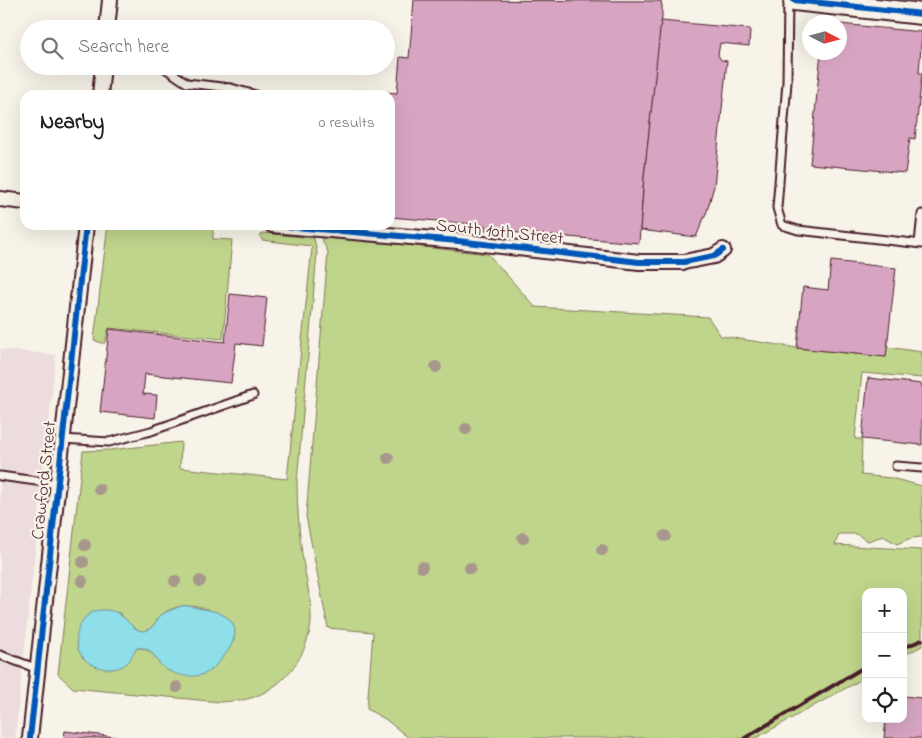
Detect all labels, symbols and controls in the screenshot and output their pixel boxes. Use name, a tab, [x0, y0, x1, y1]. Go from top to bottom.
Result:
north arrow	[802, 15, 847, 60]
search box	[20, 20, 395, 75]
icon: search	[38, 34, 66, 62]
text: Search here	[78, 34, 169, 61]
text: Nearby	[40, 108, 104, 138]
text: 0 results	[319, 111, 375, 135]
street label: South 10th Street	[435, 213, 565, 253]
street label: Crawford Street	[26, 420, 64, 541]
map controls	[862, 588, 907, 723]
button: +	[862, 588, 907, 633]
button: −	[862, 633, 907, 678]
button: locate	[862, 678, 907, 723]

